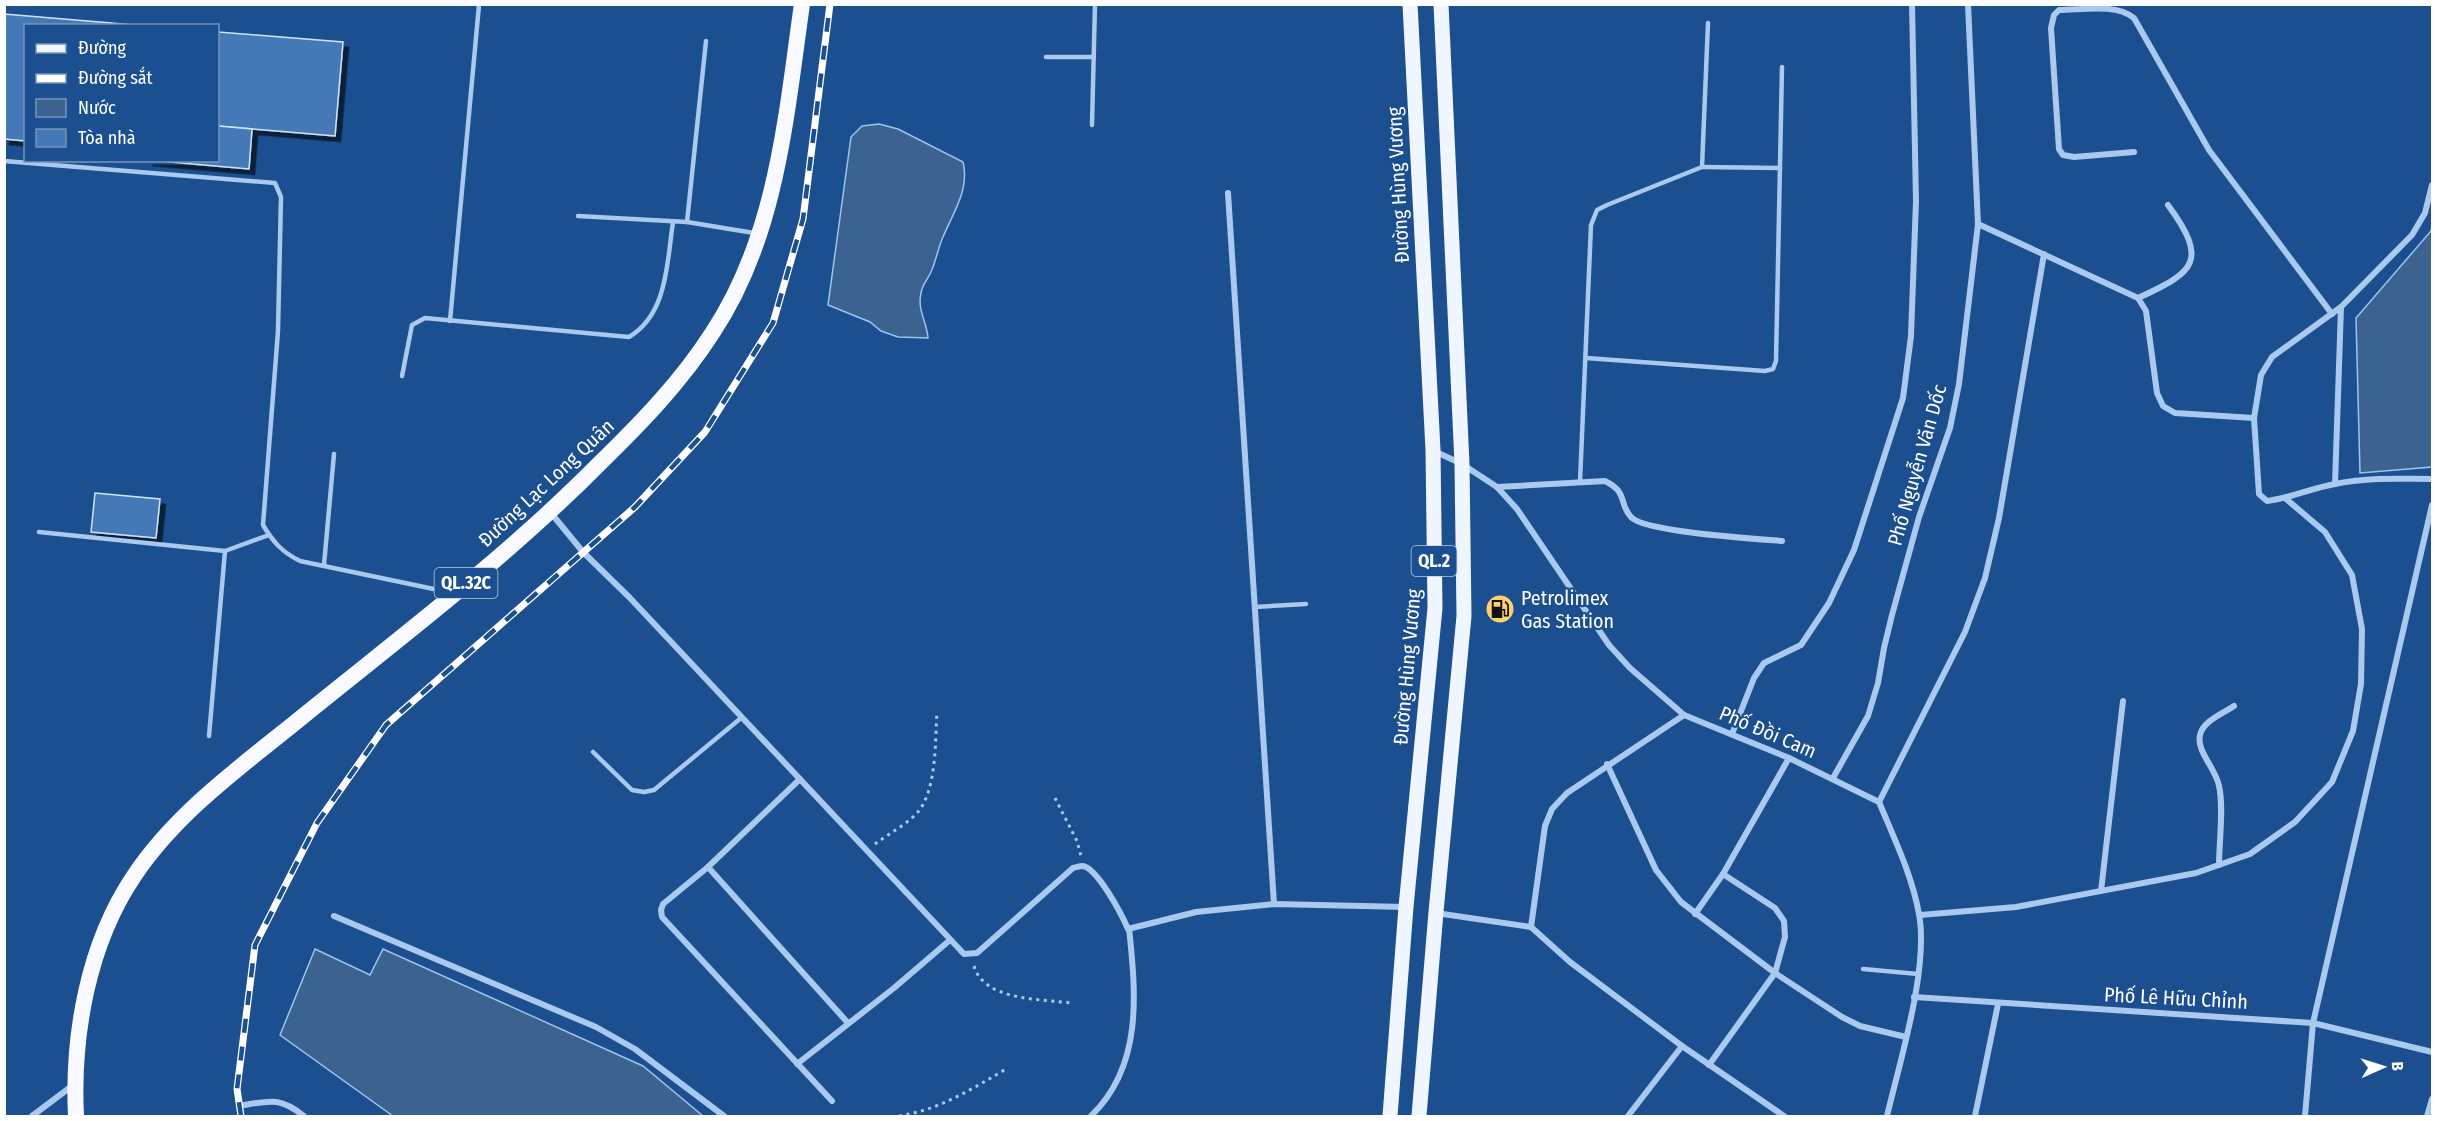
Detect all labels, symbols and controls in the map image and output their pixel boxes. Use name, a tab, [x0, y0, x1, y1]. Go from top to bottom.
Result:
legend	[24, 24, 219, 162]
text: Đường	[78, 37, 126, 59]
text: Đường sắt	[78, 66, 153, 89]
text: Nước	[78, 97, 116, 119]
street label: Đường Hùng Vương	[1382, 106, 1414, 264]
text: Tòa nhà	[78, 127, 136, 149]
street label: Phố Nguyễn Văn Dốc	[1882, 381, 1952, 548]
street label: Đường Lạc Long Quân	[473, 414, 619, 552]
road number: QL.2	[1412, 546, 1456, 576]
road number: QL.32C	[434, 568, 498, 598]
place label: Petrolimex Gas Station	[1521, 586, 1614, 633]
street label: Đường Hùng Vương	[1388, 587, 1426, 746]
fuel station icon: Petrolimex Gas Station	[1484, 593, 1516, 625]
street label: Phố Đồi Cam	[1716, 701, 1820, 763]
street label: Phố Lê Hữu Chỉnh	[2104, 982, 2248, 1014]
north arrow	[2353, 1037, 2413, 1097]
text: B	[2388, 1061, 2407, 1071]

